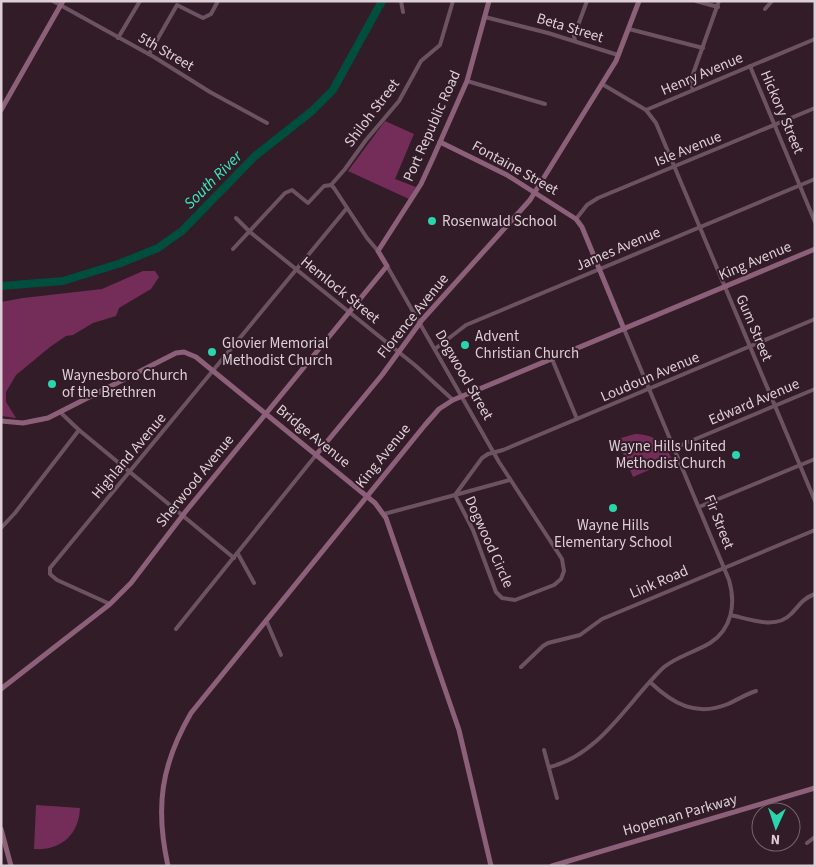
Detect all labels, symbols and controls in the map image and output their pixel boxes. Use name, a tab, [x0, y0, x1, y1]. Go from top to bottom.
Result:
street label: Beta Street	[534, 8, 606, 48]
street label: 5th Street	[134, 28, 198, 76]
street label: Henry Avenue	[658, 47, 746, 101]
street label: Port Republic Road	[398, 67, 466, 185]
street label: Hickory Street	[755, 67, 809, 157]
street label: Shiloh Street	[339, 75, 405, 151]
street label: Isle Avenue	[651, 126, 725, 172]
street label: Fontaine Street	[468, 136, 562, 200]
water label: South River	[179, 145, 248, 214]
place label: Rosenwald School	[442, 211, 557, 232]
marker: Rosenwald School	[426, 215, 438, 227]
street label: James Avenue	[572, 222, 664, 276]
street label: King Avenue	[715, 236, 795, 286]
street label: Hemlock Street	[296, 251, 384, 329]
street label: Florence Avenue	[372, 269, 454, 363]
street label: Gum Street	[731, 291, 777, 365]
street label: Dogwood Street	[430, 326, 498, 424]
place label: Advent Christian Church	[475, 326, 579, 364]
place label: Glovier Memorial Methodist Church	[222, 333, 333, 371]
marker: Advent Christian Church	[459, 339, 471, 351]
marker: Glovier Memorial Methodist Church	[206, 346, 218, 358]
street label: Loudoun Avenue	[597, 347, 703, 407]
place label: Waynesboro Church of the Brethren	[62, 365, 188, 403]
street label: Edward Avenue	[705, 373, 803, 431]
marker: Waynesboro Church of the Brethren	[46, 378, 58, 390]
street label: Bridge Avenue	[271, 399, 355, 473]
street label: Highland Avenue	[87, 409, 171, 503]
street label: King Avenue	[350, 419, 416, 493]
street label: Sherwood Avenue	[151, 430, 239, 532]
place label: Wayne Hills United Methodist Church	[609, 436, 726, 474]
marker: Wayne Hills United Methodist Church	[730, 449, 742, 461]
street label: Fir Street	[699, 492, 739, 552]
street label: Dogwood Circle	[459, 493, 519, 591]
marker: Wayne Hills Elementary School	[607, 502, 619, 514]
place label: Wayne Hills Elementary School	[554, 515, 672, 553]
street label: Link Road	[626, 560, 692, 604]
street label: Hopeman Parkway	[620, 789, 740, 841]
north arrow	[751, 802, 801, 852]
text: N	[770, 829, 781, 849]

